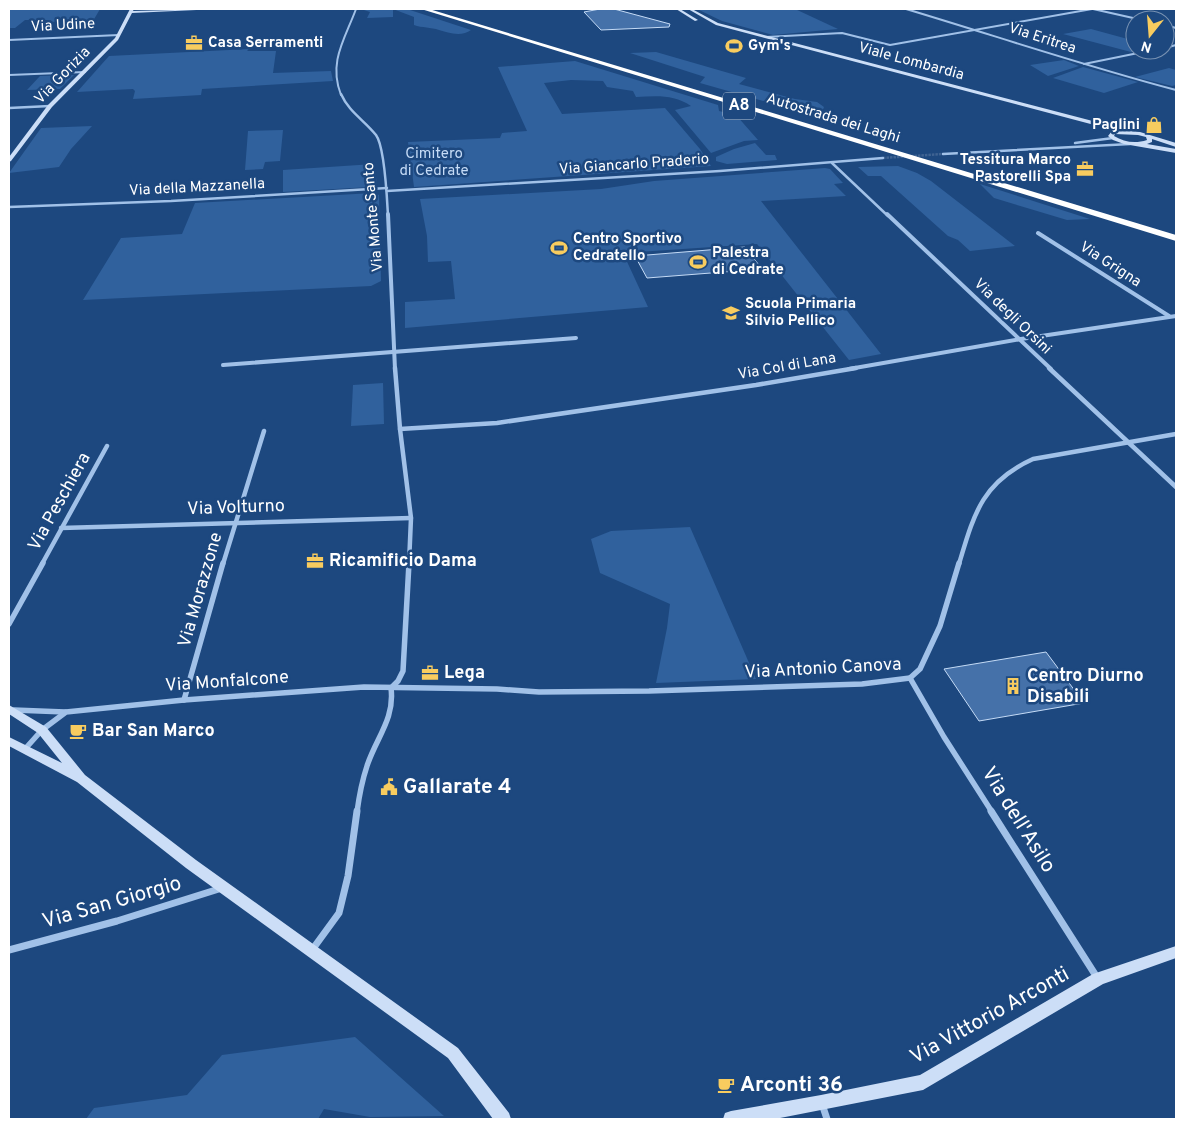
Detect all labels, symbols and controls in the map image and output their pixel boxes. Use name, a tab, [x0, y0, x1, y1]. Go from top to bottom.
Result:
north arrow	[1125, 10, 1175, 60]
street label: Via Udine	[30, 15, 96, 37]
street label: Via Eritrea	[1006, 19, 1078, 59]
office icon: Casa Serramenti	[184, 33, 204, 53]
place label: Casa Serramenti	[208, 34, 323, 53]
sports icon: Gym's	[724, 36, 744, 56]
text: N	[1139, 36, 1154, 56]
place label: Gym's	[748, 37, 791, 56]
street label: Viale Lombardia	[856, 39, 966, 85]
street label: Via Gorizia	[31, 43, 95, 109]
street label: Autostrada dei Laghi	[764, 90, 902, 148]
road number: A8	[723, 92, 755, 120]
shop icon: Paglini	[1144, 115, 1164, 135]
place label: Paglini	[1092, 116, 1140, 135]
park label: Cimitero di Cedrate	[399, 145, 469, 181]
street label: Via Giancarlo Praderio	[558, 150, 710, 180]
place label: Tessitura Marco Pastorelli Spa	[960, 151, 1071, 187]
office icon: Tessitura Marco Pastorelli Spa	[1075, 159, 1095, 179]
street label: Via Monte Santo	[360, 161, 388, 273]
street label: Via della Mazzanella	[129, 175, 265, 201]
place label: Centro Sportivo Cedratello	[573, 230, 682, 266]
sports icon: Centro Sportivo Cedratello	[549, 238, 569, 258]
street label: Via Grigna	[1076, 238, 1144, 292]
place label: Palestra di Cedrate	[712, 244, 784, 280]
sports icon: Palestra di Cedrate	[688, 252, 708, 272]
street label: Via degli Orsini	[969, 275, 1055, 359]
place label: Scuola Primaria Silvio Pellico	[745, 295, 856, 331]
school or university icon: Scuola Primaria Silvio Pellico	[721, 303, 741, 323]
street label: Via Col di Lana	[736, 349, 838, 385]
street label: Via Peschiera	[24, 449, 96, 555]
street label: Via Volturno	[187, 495, 285, 521]
street label: Via Morazzone	[174, 530, 228, 650]
place label: Ricamificio Dama	[329, 550, 477, 573]
office icon: Ricamificio Dama	[305, 551, 325, 571]
street label: Via Antonio Canova	[744, 653, 902, 685]
place label: Lega	[444, 662, 485, 685]
office icon: Lega	[420, 663, 440, 683]
place label: Centro Diurno Disabili	[1027, 665, 1144, 709]
street label: Via Monfalcone	[164, 666, 290, 698]
building icon: Centro Diurno Disabili	[1003, 676, 1023, 696]
place label: Bar San Marco	[92, 720, 215, 743]
cafe icon: Bar San Marco	[68, 721, 88, 741]
street label: Via dell'Asilo	[975, 762, 1061, 878]
place label: Gallarate 4	[403, 774, 512, 801]
public building icon: Gallarate 4	[379, 777, 399, 797]
street label: Via San Giorgio	[39, 870, 185, 936]
street label: Via Vittorio Arconti	[906, 961, 1074, 1071]
place label: Arconti 36	[740, 1072, 843, 1099]
cafe icon: Arconti 36	[716, 1075, 736, 1095]

